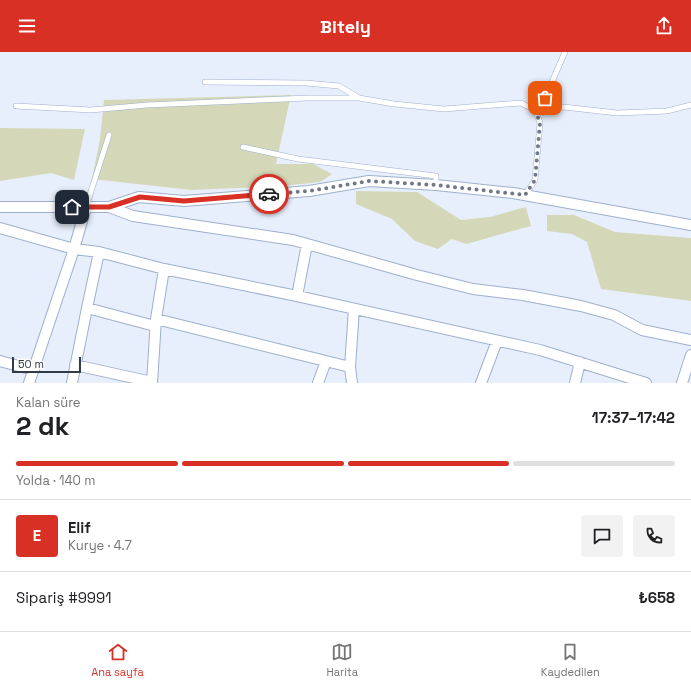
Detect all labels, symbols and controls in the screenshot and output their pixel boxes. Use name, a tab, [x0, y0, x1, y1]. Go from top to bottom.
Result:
icon: menu	[16, 15, 38, 37]
text: Bitely	[320, 15, 371, 38]
icon: share	[653, 15, 675, 37]
pin	[528, 81, 562, 115]
icon: bag	[534, 87, 556, 109]
courier	[249, 174, 289, 214]
icon: car	[258, 183, 280, 205]
pin	[55, 190, 89, 224]
icon: home	[61, 196, 83, 218]
scale bar	[12, 355, 81, 374]
text: 50 m	[18, 357, 44, 371]
text: Kalan süre	[16, 394, 81, 411]
text: 17:37–17:42	[592, 408, 675, 427]
text: 2 dk	[16, 409, 69, 443]
text: Yolda · 140 m	[16, 472, 95, 489]
button: chat	[581, 515, 623, 557]
button: phone	[633, 515, 675, 557]
text: Elif	[68, 518, 91, 537]
text: E	[33, 526, 41, 545]
text: Kurye · 4.7	[68, 537, 132, 554]
text: Sipariş #9991	[16, 588, 111, 607]
text: ₺658	[638, 588, 675, 607]
tab: Ana sayfa	[91, 641, 144, 679]
tab: Harita	[326, 641, 358, 679]
tab: Kaydedilen	[541, 641, 600, 679]

